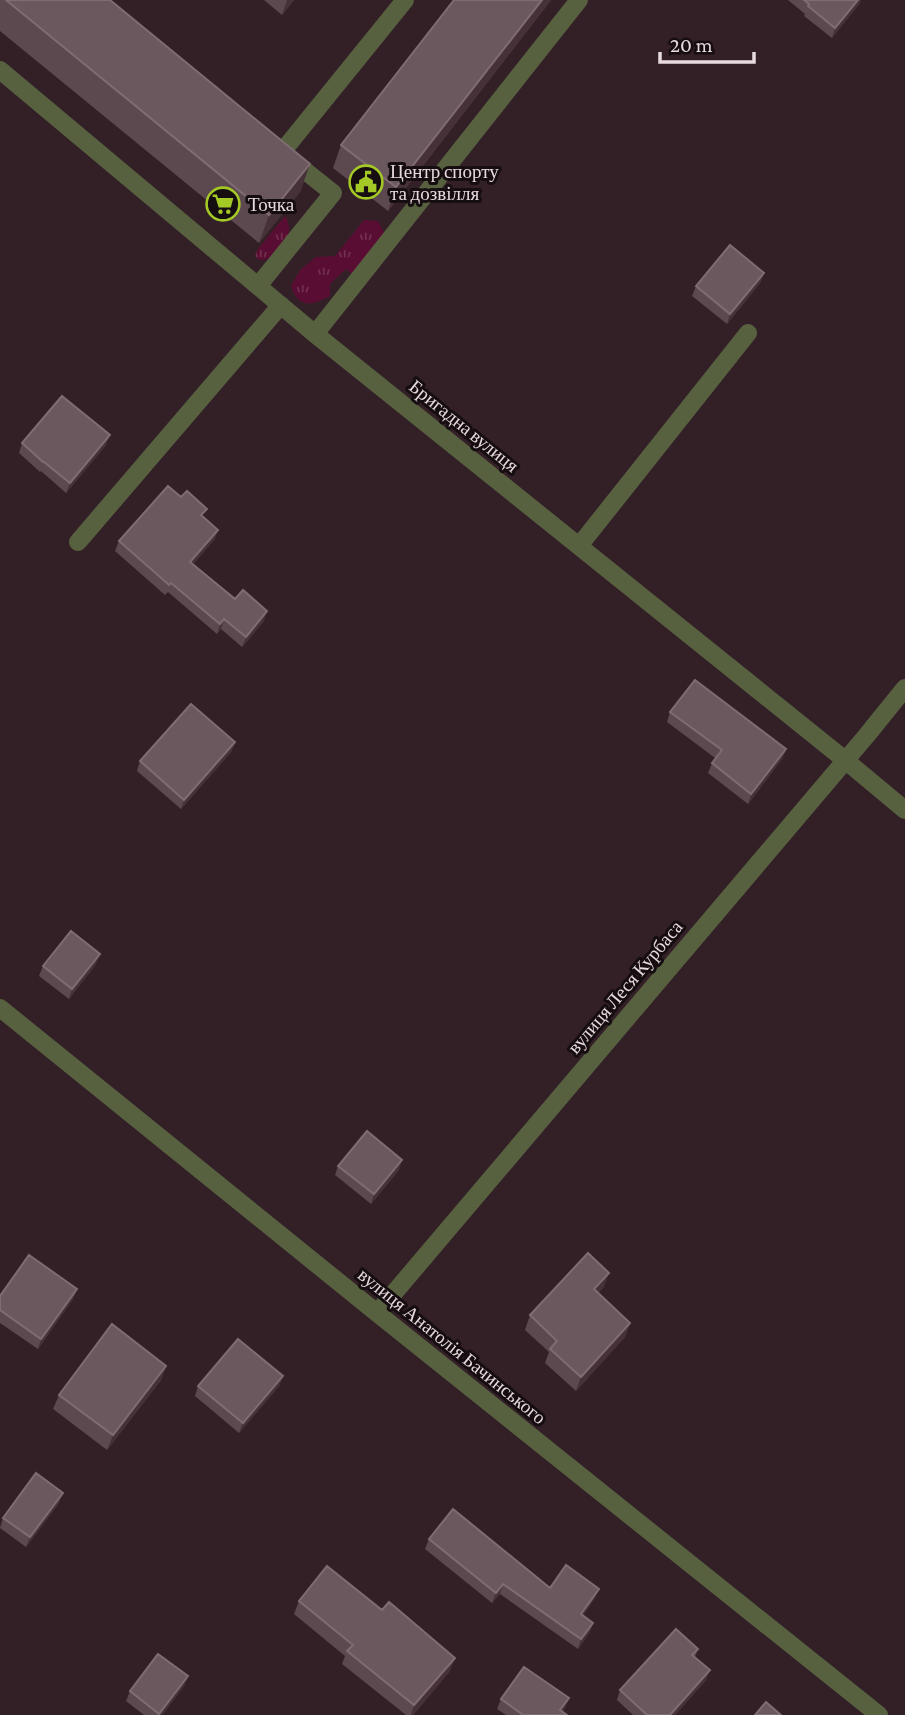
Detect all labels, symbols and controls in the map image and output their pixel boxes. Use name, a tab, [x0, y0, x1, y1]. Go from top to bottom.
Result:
scale bar	[660, 21, 754, 65]
text: 20 m	[670, 33, 713, 57]
place label: Центр спорту та дозвілля	[390, 161, 499, 204]
public building icon: Центр спорту та дозвілля	[347, 163, 385, 201]
supermarket icon: Точка	[204, 185, 242, 223]
place label: Точка	[248, 194, 295, 215]
street label: Бригадна вулиця	[405, 376, 523, 477]
street label: вулиця Леся Курбаса	[563, 916, 687, 1058]
street label: вулиця Анатолія Бачинського	[354, 1264, 550, 1428]

